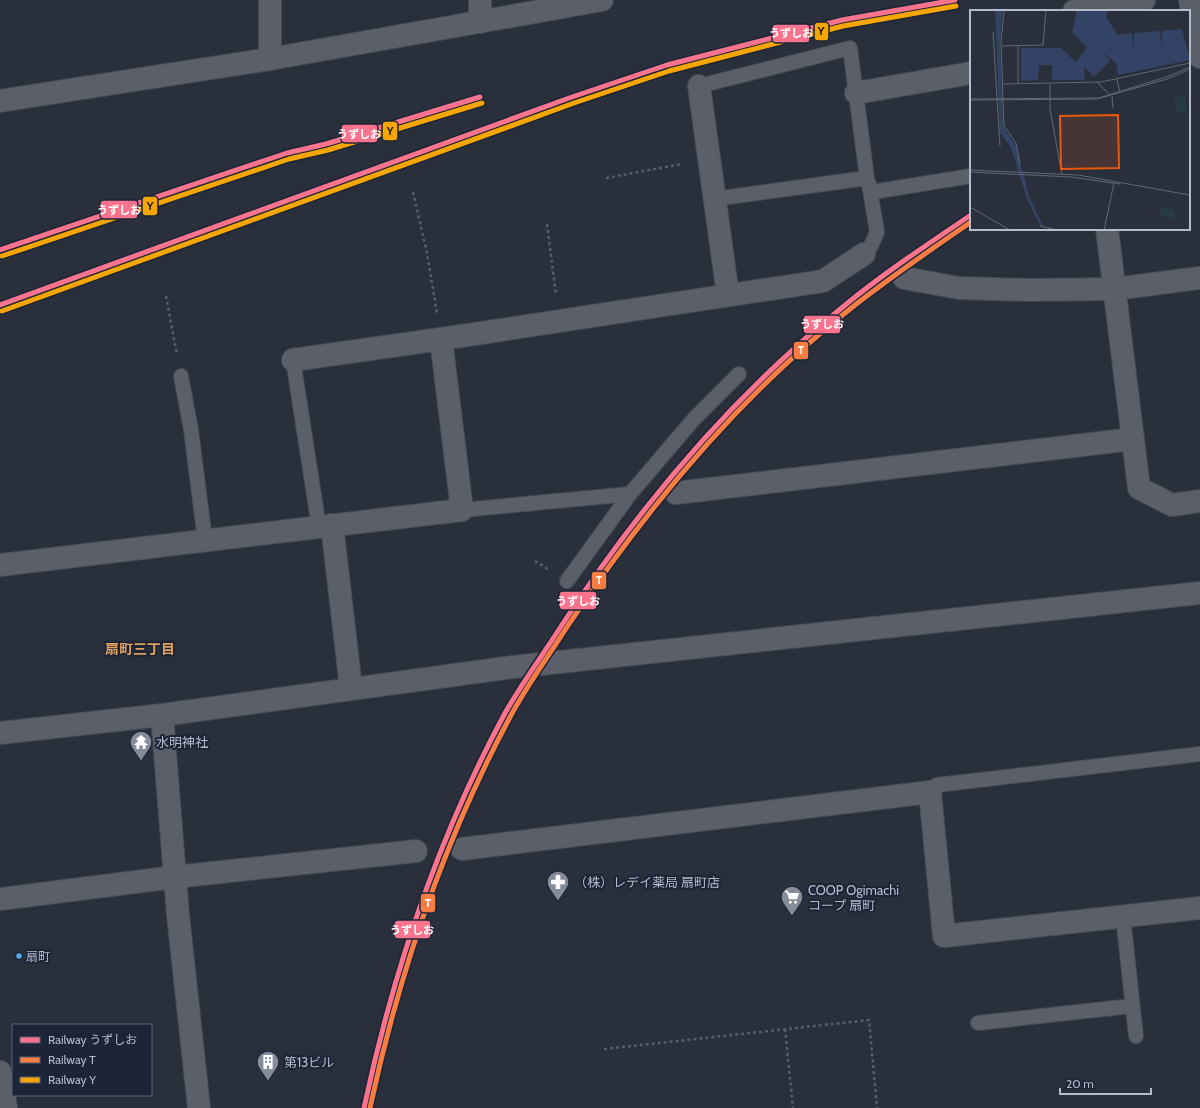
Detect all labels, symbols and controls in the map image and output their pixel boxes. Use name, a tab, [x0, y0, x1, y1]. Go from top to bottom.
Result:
inset map	[970, 10, 1190, 230]
line badge: Y	[814, 22, 829, 41]
line badge: うずしお	[772, 24, 810, 43]
text: Y	[817, 24, 825, 38]
text: うずしお	[769, 26, 813, 40]
line badge: Y	[382, 121, 398, 141]
line badge: うずしお	[341, 124, 378, 143]
text: Y	[386, 124, 394, 138]
text: うずしお	[337, 127, 381, 141]
line badge: Y	[142, 196, 158, 216]
text: Y	[146, 199, 154, 213]
line badge: うずしお	[100, 200, 138, 219]
text: うずしお	[97, 203, 141, 217]
line badge: うずしお	[803, 315, 841, 334]
text: うずしお	[800, 317, 844, 331]
line badge: T	[793, 341, 809, 360]
text: T	[798, 343, 804, 357]
line badge: T	[591, 571, 607, 590]
text: T	[596, 573, 602, 587]
line badge: うずしお	[559, 591, 597, 610]
text: うずしお	[556, 594, 600, 608]
district label: 扇町三丁目	[105, 640, 175, 658]
temple icon: 水明神社	[128, 729, 154, 762]
place label: 水明神社	[156, 734, 208, 750]
pharmacy icon: （株）レデイ薬局 扇町店	[545, 869, 571, 902]
place label: （株）レデイ薬局 扇町店	[574, 874, 720, 890]
place label: COOP Ogimachi コープ 扇町	[808, 882, 899, 913]
supermarket icon: COOP Ogimachi コープ 扇町	[779, 884, 805, 917]
line badge: T	[420, 893, 436, 913]
text: T	[425, 896, 431, 910]
line badge: うずしお	[394, 920, 431, 939]
text: うずしお	[390, 923, 434, 937]
place label: 扇町	[26, 949, 50, 964]
marker: 扇町	[14, 951, 24, 961]
legend	[12, 1024, 152, 1096]
text: Railway うずしお	[48, 1032, 137, 1047]
building icon: 第13ビル	[255, 1049, 281, 1082]
text: Railway T	[48, 1052, 96, 1067]
place label: 第13ビル	[284, 1054, 334, 1070]
scale bar	[1060, 1070, 1151, 1096]
text: Railway Y	[48, 1072, 96, 1087]
text: 20 m	[1066, 1076, 1094, 1091]

